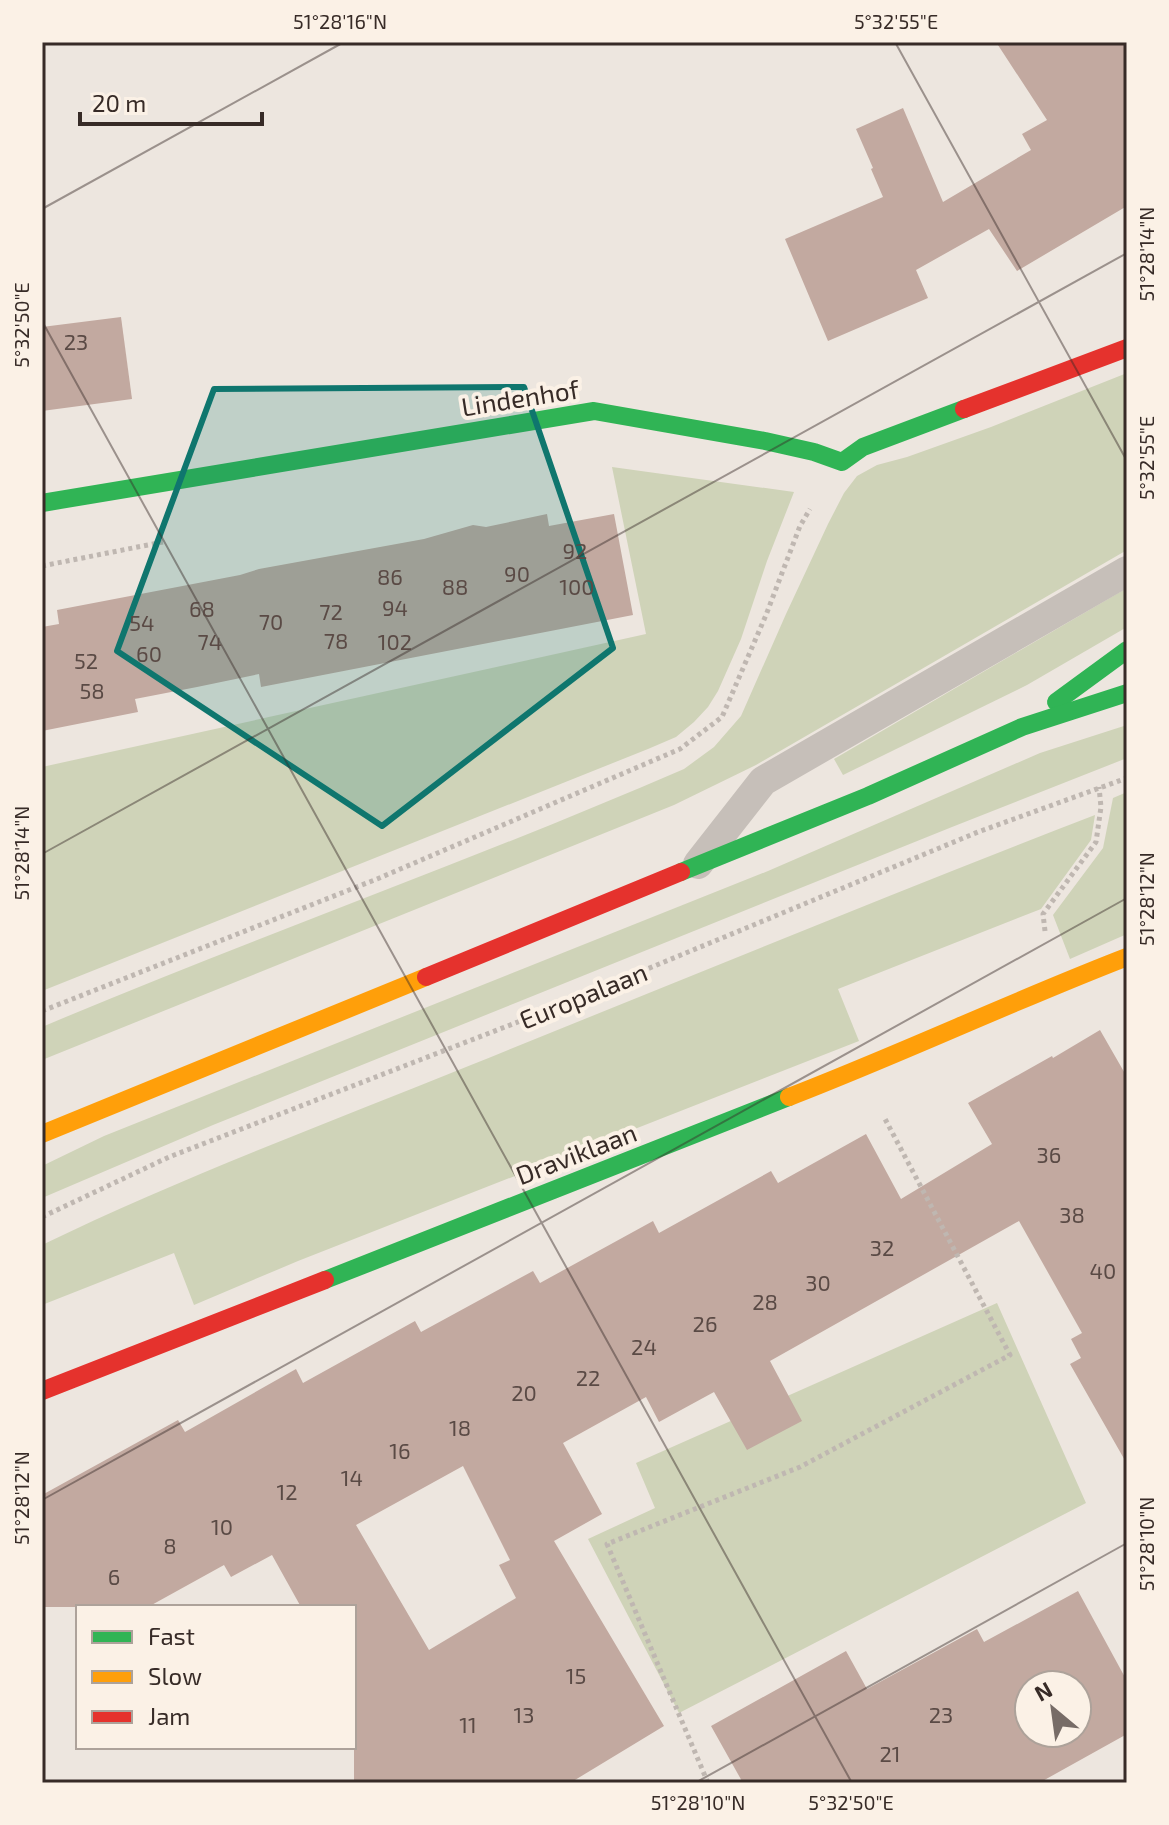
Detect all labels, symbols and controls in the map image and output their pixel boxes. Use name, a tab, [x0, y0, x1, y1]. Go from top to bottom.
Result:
text: 51°28'16"N	[293, 9, 387, 33]
text: 5°32'55"E	[854, 9, 938, 33]
scale bar	[80, 76, 262, 126]
text: 20 m	[92, 88, 146, 117]
text: 51°28'14"N	[1134, 207, 1158, 301]
text: 5°32'50"E	[9, 282, 33, 368]
house number: 23	[64, 328, 88, 354]
street label: Lindenhof	[459, 372, 582, 422]
text: 5°32'55"E	[1134, 416, 1158, 500]
house number: 92	[563, 537, 587, 563]
house number: 90	[504, 560, 530, 586]
house number: 86	[377, 563, 403, 589]
house number: 88	[442, 573, 468, 599]
house number: 100	[559, 573, 595, 599]
house number: 94	[382, 594, 408, 620]
house number: 68	[189, 595, 215, 621]
house number: 72	[319, 598, 343, 624]
house number: 70	[259, 608, 283, 634]
house number: 54	[129, 609, 155, 635]
house number: 78	[324, 627, 348, 653]
house number: 74	[198, 628, 222, 654]
house number: 102	[378, 628, 412, 654]
house number: 60	[136, 640, 162, 666]
house number: 52	[74, 647, 98, 673]
house number: 58	[79, 677, 105, 703]
text: 51°28'14"N	[9, 806, 33, 900]
text: 51°28'12"N	[1134, 852, 1158, 946]
street label: Europalaan	[515, 955, 651, 1035]
street label: Draviklaan	[511, 1116, 641, 1190]
house number: 36	[1037, 1141, 1061, 1167]
house number: 38	[1059, 1201, 1085, 1227]
house number: 32	[870, 1234, 894, 1260]
house number: 40	[1090, 1257, 1116, 1283]
house number: 30	[805, 1269, 831, 1295]
house number: 28	[752, 1288, 778, 1314]
house number: 26	[693, 1310, 717, 1336]
house number: 24	[631, 1333, 657, 1359]
house number: 22	[576, 1364, 600, 1390]
house number: 20	[511, 1379, 537, 1405]
house number: 18	[449, 1414, 471, 1440]
house number: 16	[389, 1437, 411, 1463]
text: 51°28'12"N	[9, 1451, 33, 1545]
house number: 14	[341, 1464, 363, 1490]
house number: 12	[276, 1478, 298, 1504]
text: 51°28'10"N	[1134, 1497, 1158, 1591]
house number: 10	[211, 1513, 233, 1539]
house number: 8	[163, 1532, 177, 1558]
house number: 6	[108, 1563, 120, 1589]
legend	[76, 1605, 356, 1749]
text: Fast	[148, 1621, 195, 1650]
text: Slow	[148, 1661, 202, 1690]
house number: 15	[566, 1662, 586, 1688]
north arrow	[1013, 1669, 1093, 1749]
text: N	[1030, 1675, 1056, 1706]
text: Jam	[148, 1701, 190, 1730]
house number: 13	[514, 1701, 535, 1727]
house number: 23	[929, 1701, 953, 1727]
house number: 11	[459, 1711, 477, 1737]
house number: 21	[879, 1740, 901, 1766]
text: 51°28'10"N	[651, 1790, 745, 1814]
text: 5°32'50"E	[808, 1790, 894, 1814]

